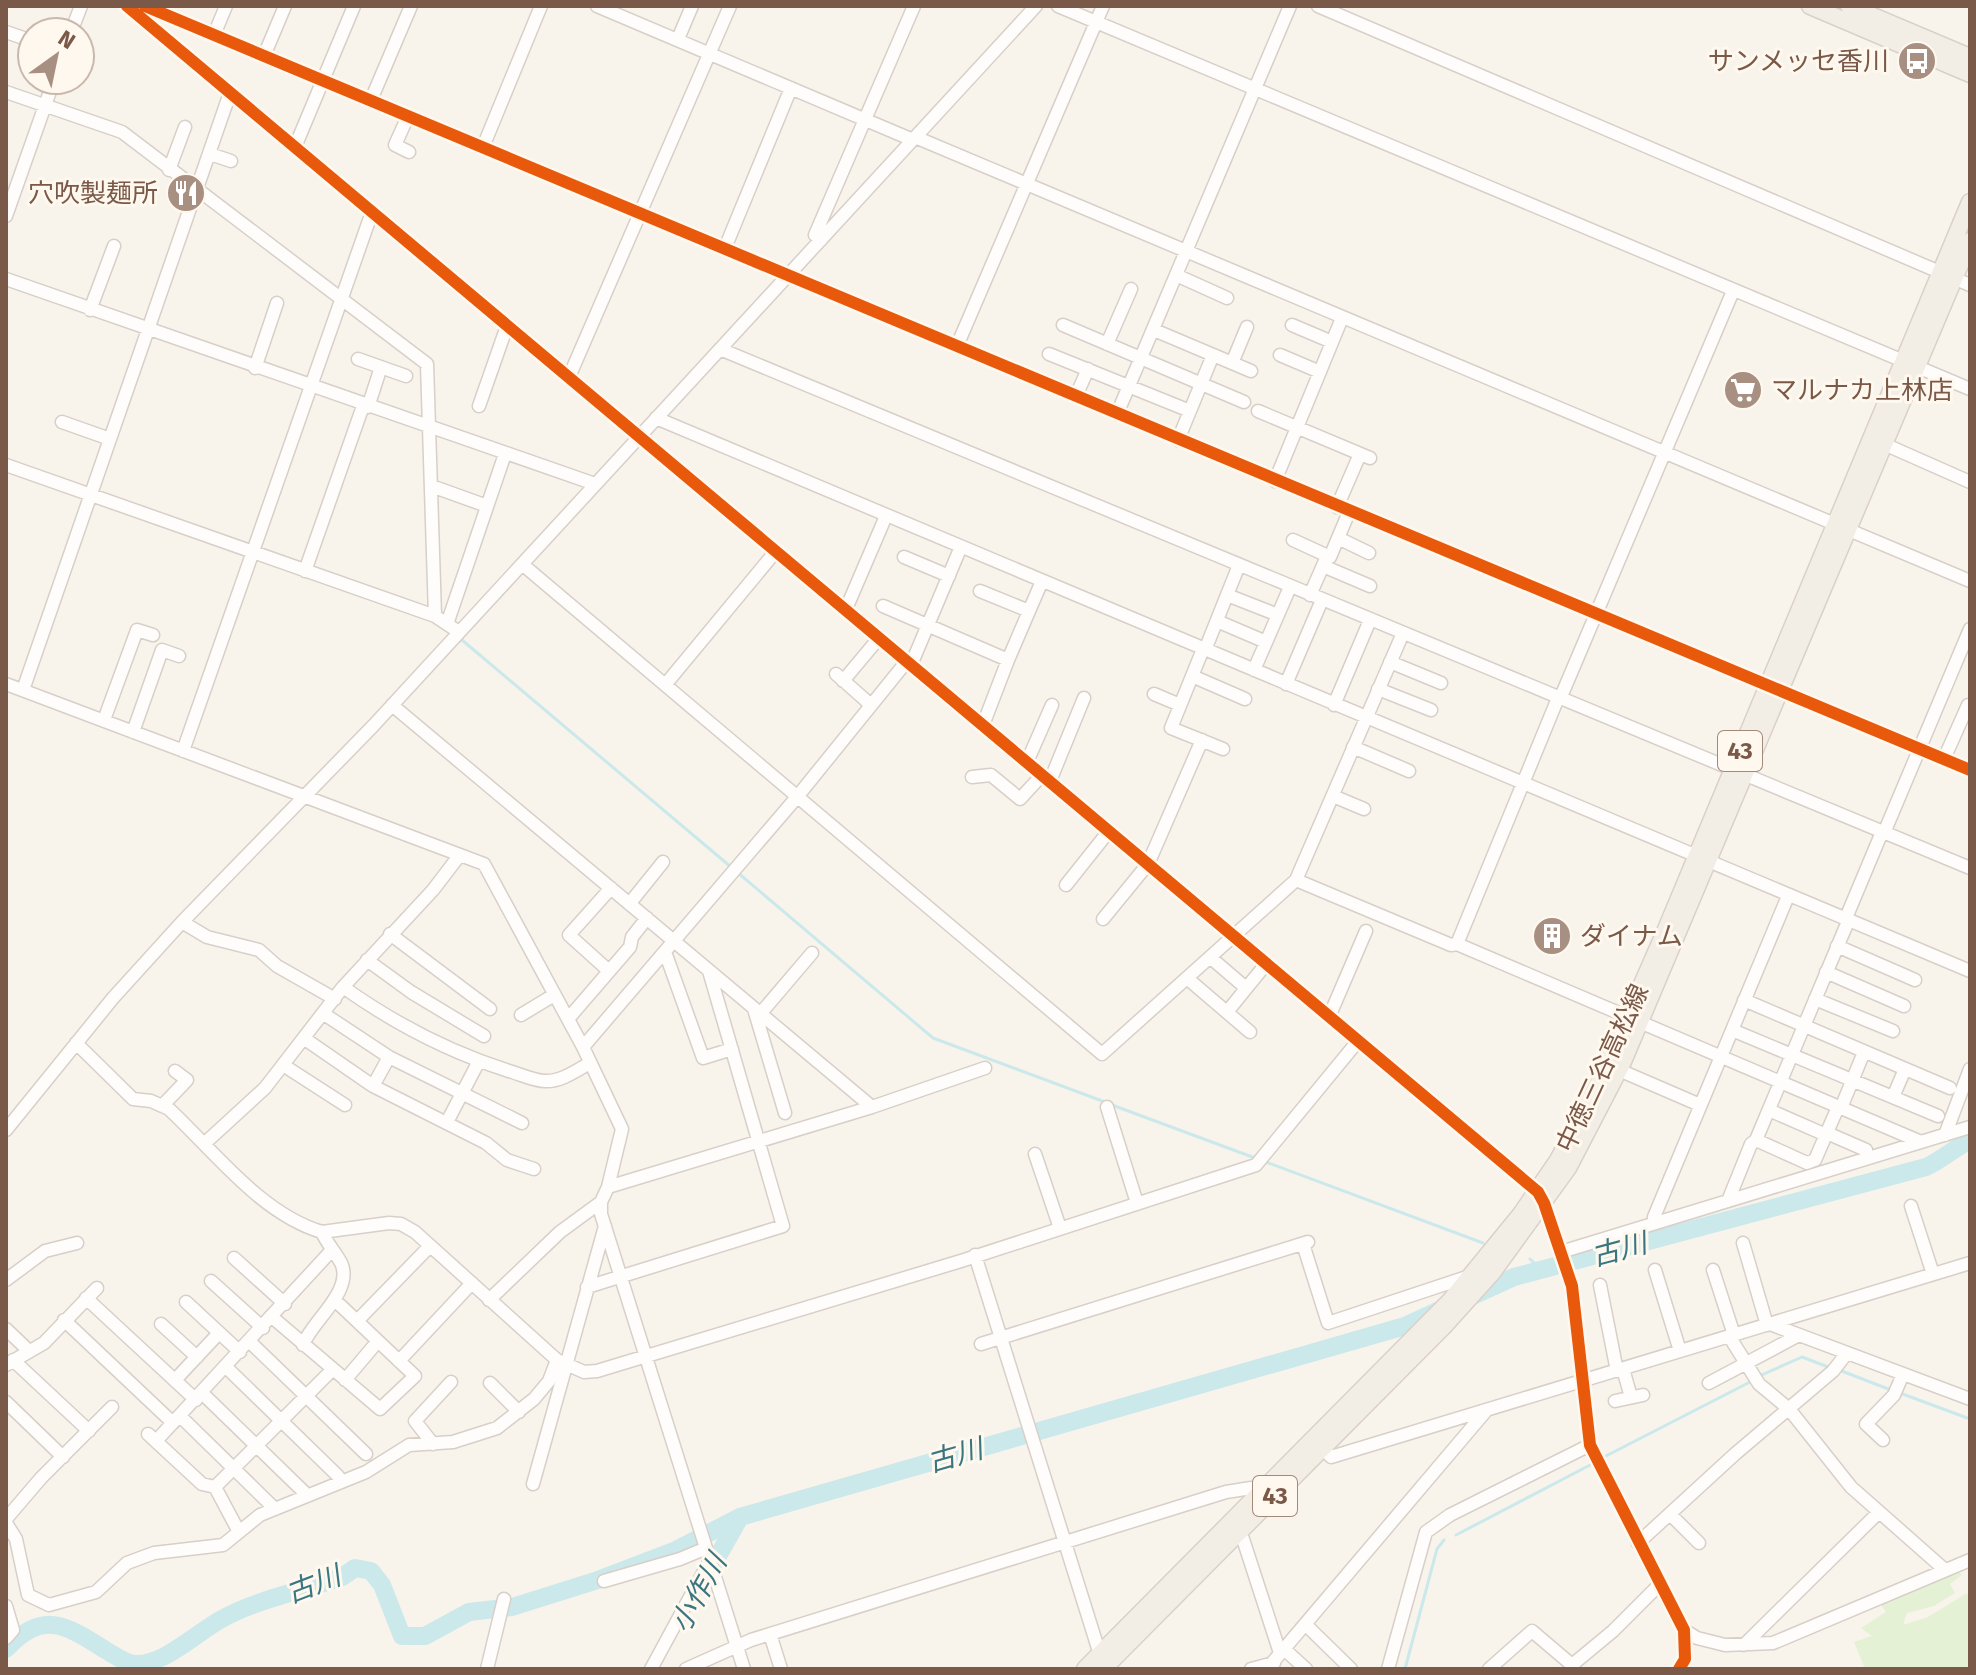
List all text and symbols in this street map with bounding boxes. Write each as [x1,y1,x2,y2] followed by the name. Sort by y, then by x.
[16,16,96,96] north arrow
[53,24,80,55] text: N
[1896,40,1938,82] bus stop icon: サンメッセ香川
[1708,46,1889,77] place label: サンメッセ香川
[165,172,207,214] restaurant icon: 穴吹製麺所
[28,178,158,209] place label: 穴吹製麺所
[1722,369,1764,411] supermarket icon: マルナカ上林店
[1771,375,1953,406] place label: マルナカ上林店
[1718,731,1762,771] road number: 43
[1531,915,1573,957] building icon: ダイナム
[1580,921,1683,952] place label: ダイナム
[1550,979,1655,1157] street label: 中徳三谷高松線
[1588,1226,1653,1273] water label: 古川
[924,1431,989,1479] water label: 古川
[1253,1476,1297,1516] road number: 43
[664,1546,735,1638] water label: 小作川
[281,1558,348,1610] water label: 古川

